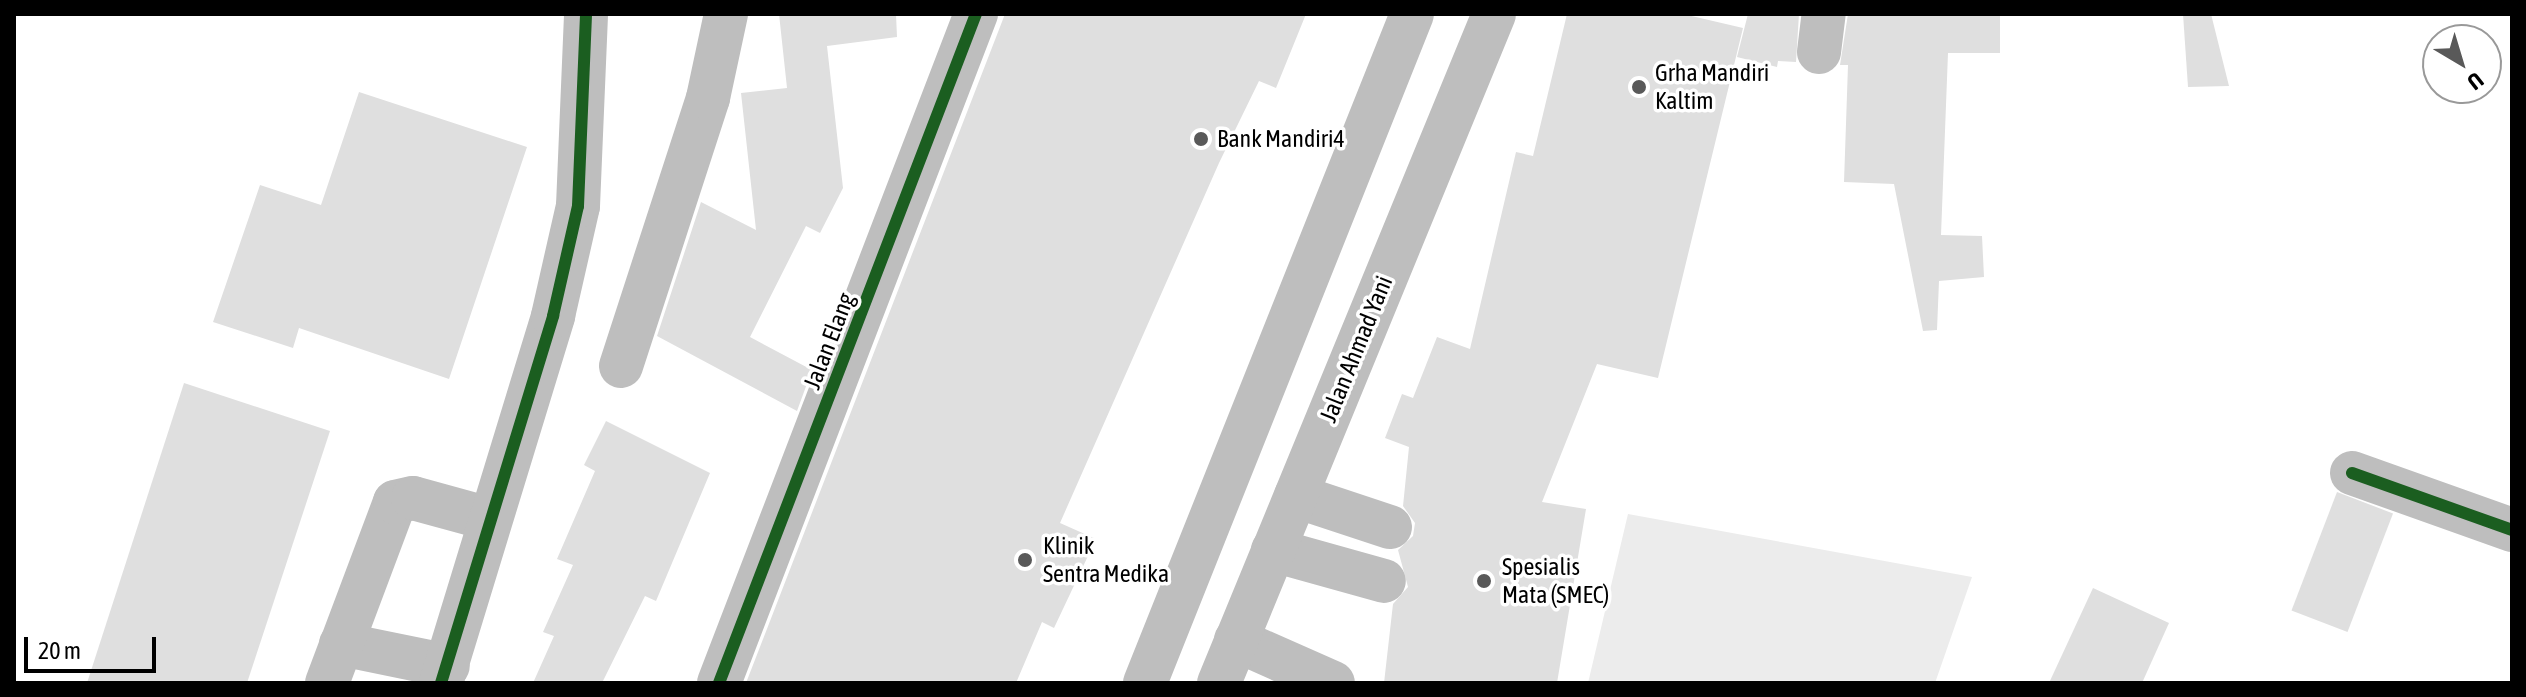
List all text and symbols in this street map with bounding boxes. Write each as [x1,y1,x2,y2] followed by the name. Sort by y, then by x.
[2422,24,2502,104] north arrow
[1655,59,1769,115] place label: Grha Mandiri Kaltim
[2462,67,2489,96] text: U
[1630,78,1648,96] marker: Grha Mandiri Kaltim
[1217,125,1345,153] place label: Bank Mandiri4
[1192,130,1210,148] marker: Bank Mandiri4
[1314,272,1398,426] street label: Jalan Ahmad Yani
[797,289,861,393] street label: Jalan Elang
[1043,532,1169,588] place label: Klinik Sentra Medika
[1014,549,1036,571] marker: Klinik Sentra Medika
[1502,553,1609,609] place label: Spesialis Mata (SMEC)
[1473,570,1495,592] marker: Spesialis Mata (SMEC)
[28,621,160,671] scale bar
[38,637,81,664] text: 20 m

